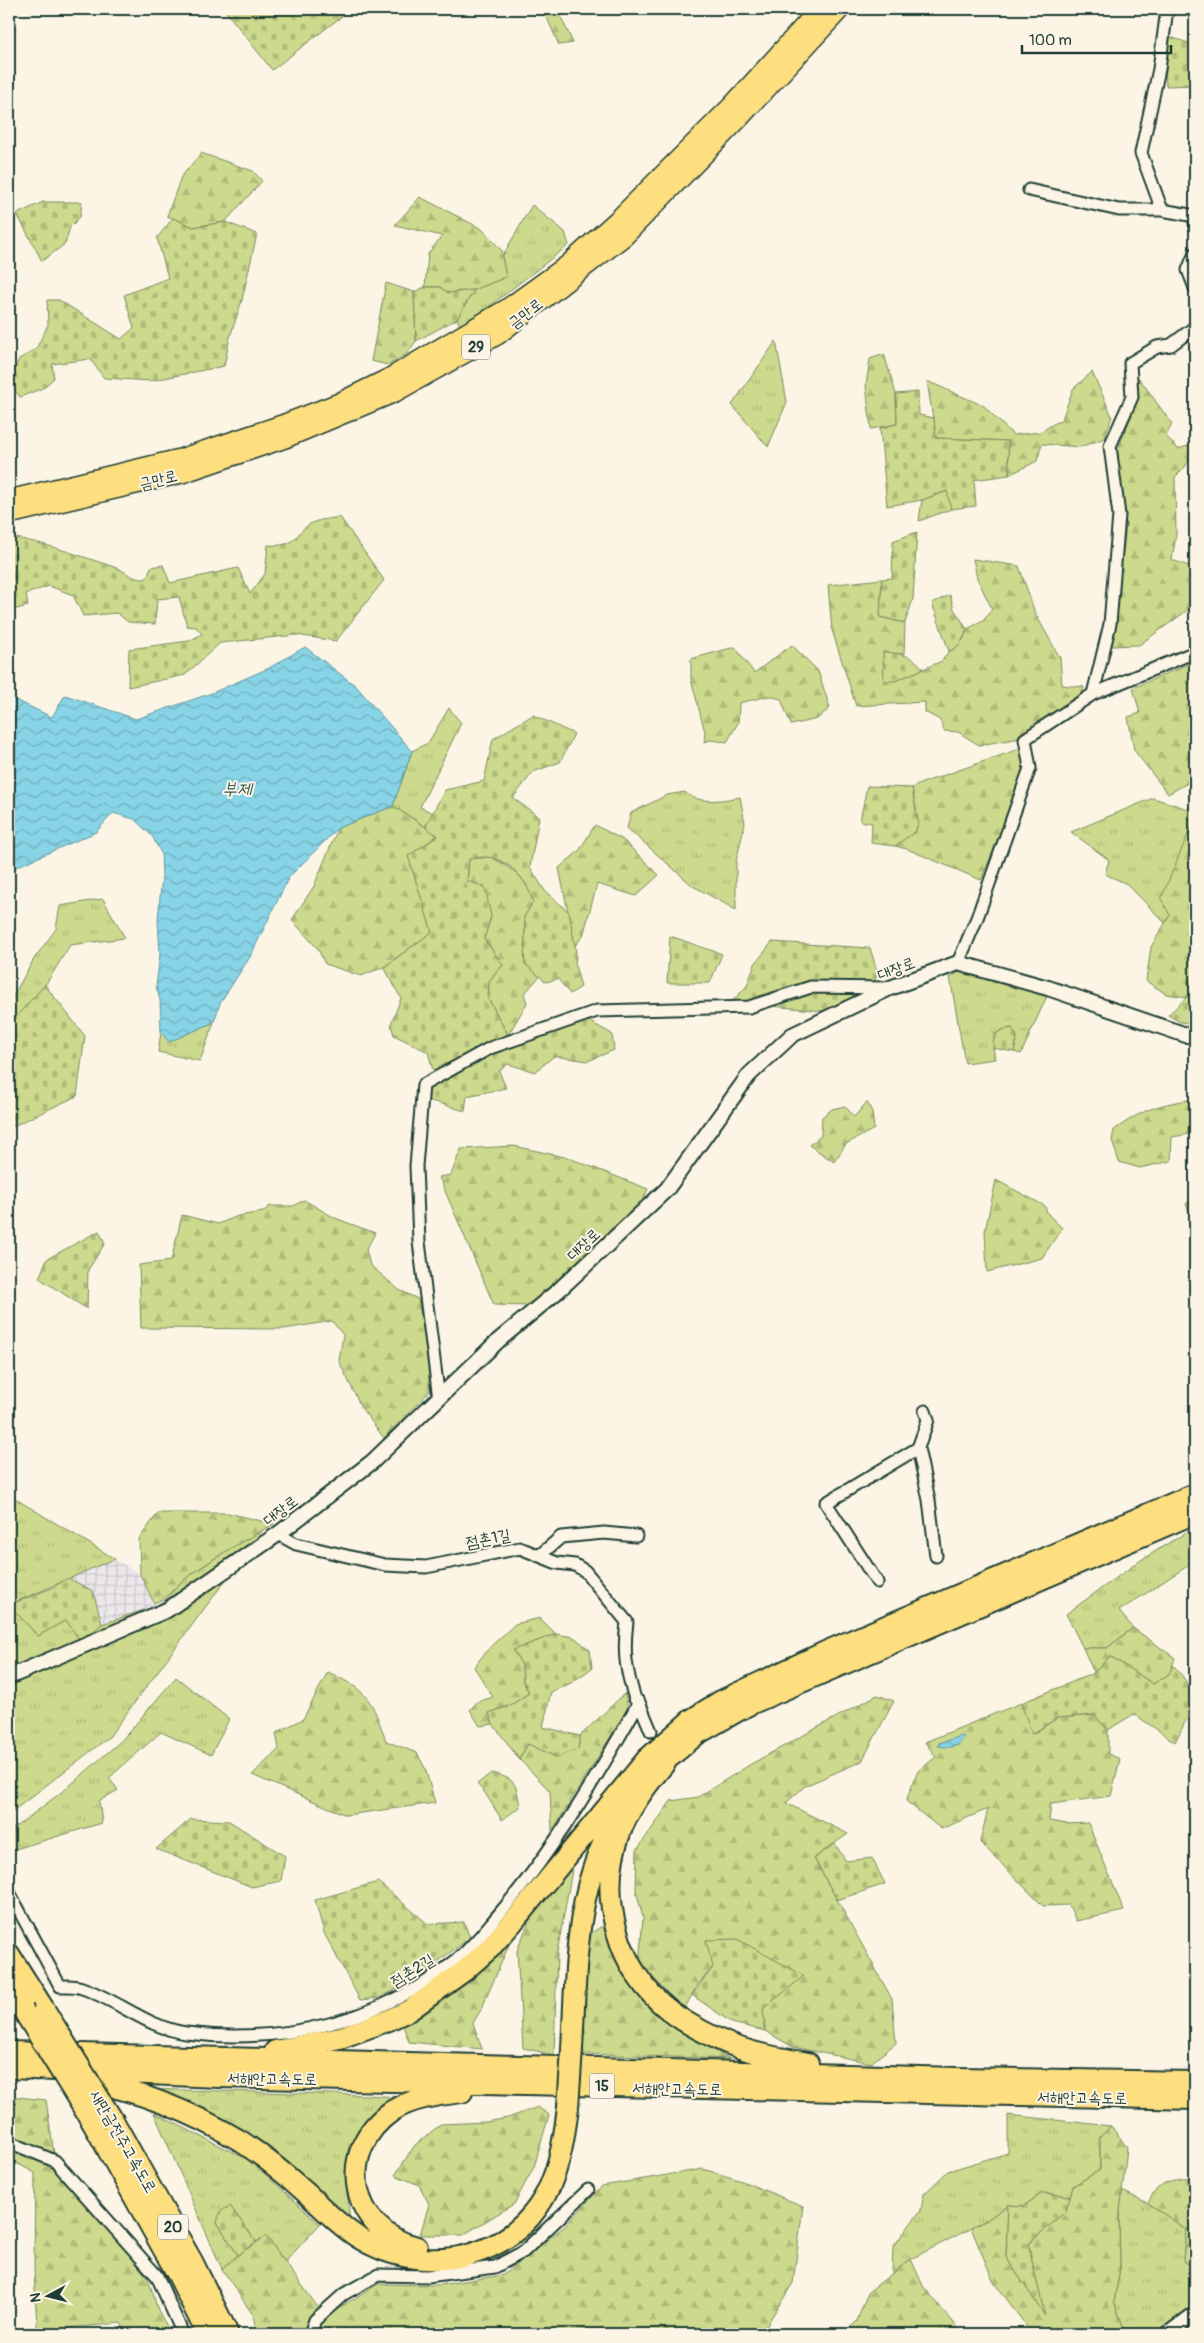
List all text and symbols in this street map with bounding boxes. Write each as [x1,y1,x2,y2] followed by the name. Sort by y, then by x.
[1022,22,1170,54] scale bar
[1029,31,1072,50] text: 100 m
[504,294,547,334] street label: 금만로
[462,334,490,360] road number: 29
[137,466,179,494] street label: 금만로
[223,778,254,801] water label: 부제
[875,953,918,985] street label: 대장로
[563,1224,605,1265] street label: 대장로
[259,1491,302,1530] street label: 대장로
[464,1525,512,1553] street label: 점촌1길
[387,1950,438,1992] street label: 점촌2길
[227,2068,317,2090] street label: 서해안고속도로
[590,2074,614,2098] road number: 15
[632,2078,722,2100] street label: 서해안고속도로
[86,2086,161,2197] street label: 새만금전주고속도로
[1037,2087,1127,2109] street label: 서해안고속도로
[158,2214,188,2240] road number: 20
[22,2270,72,2320] north arrow
[27,2292,45,2303] text: N

